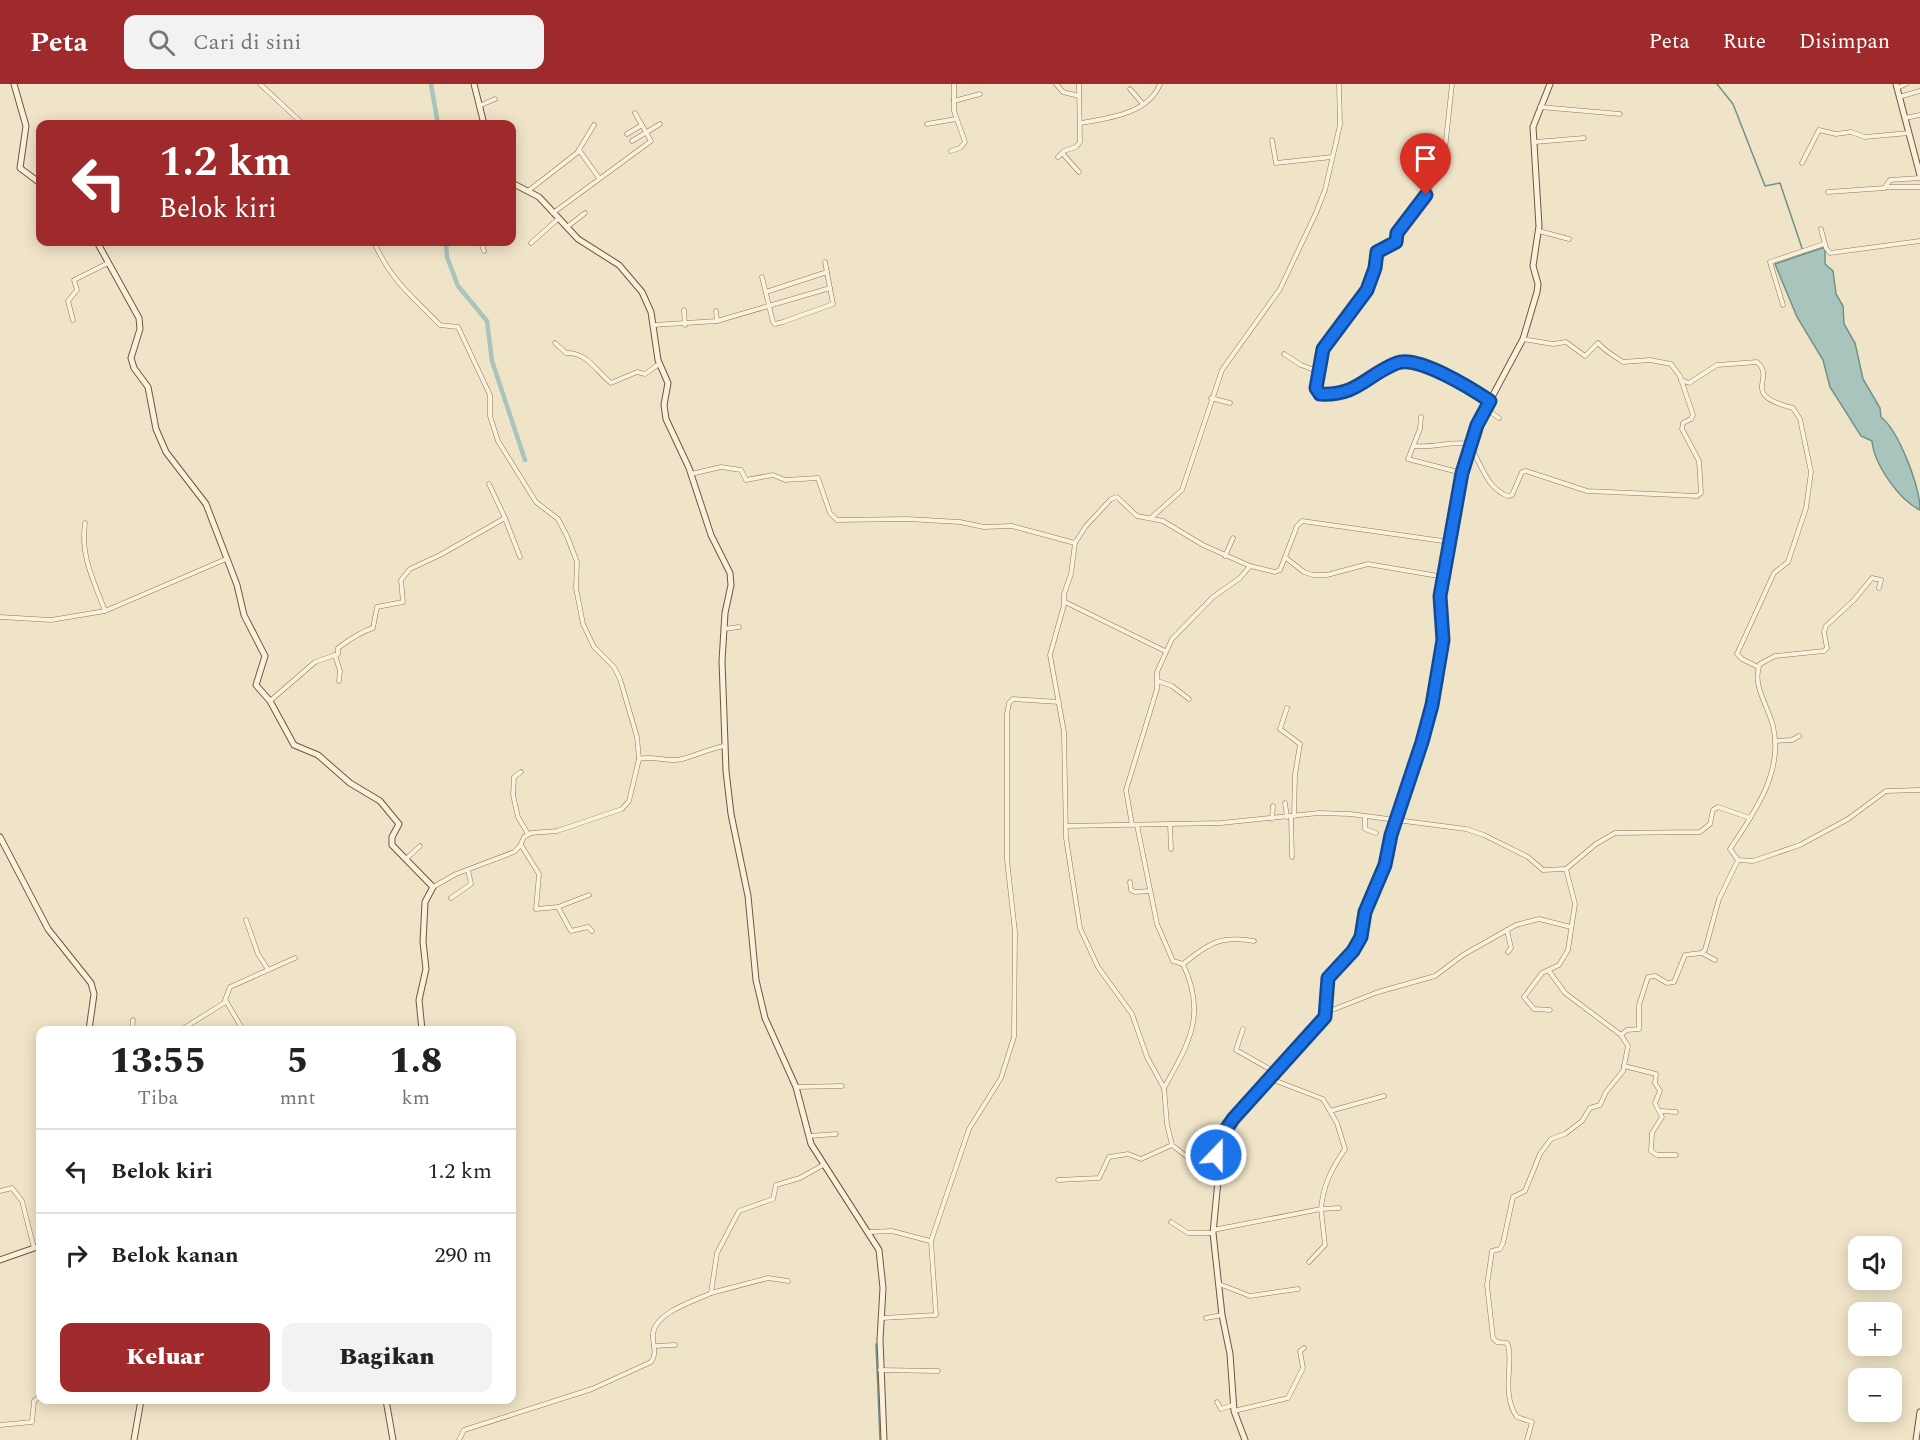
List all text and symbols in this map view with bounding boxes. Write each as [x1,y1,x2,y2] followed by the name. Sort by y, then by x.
[124,15,544,69] search box
[30,21,88,64] text: Peta
[145,26,178,59] icon: search
[193,26,301,59] text: Cari di sini
[1649,26,1690,58] text: Peta
[1723,26,1766,58] text: Rute
[1799,26,1890,58] text: Disimpan
[159,131,291,194] text: 1.2 km
[1400,133,1451,195] pin
[1409,142,1442,175] icon: arrive
[60,144,138,222] icon: left
[159,188,277,230] text: Belok kiri
[110,1034,206,1089] text: 13:55
[287,1034,308,1089] text: 5
[389,1034,442,1089] text: 1.8
[137,1083,178,1113] text: Tiba
[280,1083,316,1113] text: mnt
[402,1083,430,1113] text: km
[1184,1123,1248,1187] position arrow
[60,1155,93,1188] icon: left
[111,1155,213,1188] text: Belok kiri
[428,1155,492,1188] text: 1.2 km
[1848,1236,1902,1422] map controls
[1848,1236,1902,1290] button: sound
[60,1239,93,1272] icon: right
[111,1239,239,1272] text: Belok kanan
[435,1239,492,1272] text: 290 m
[1848,1302,1902,1356] button: +
[60,1323,270,1392] button: Keluar
[282,1323,492,1392] button: Bagikan
[1848,1368,1902,1422] button: −

